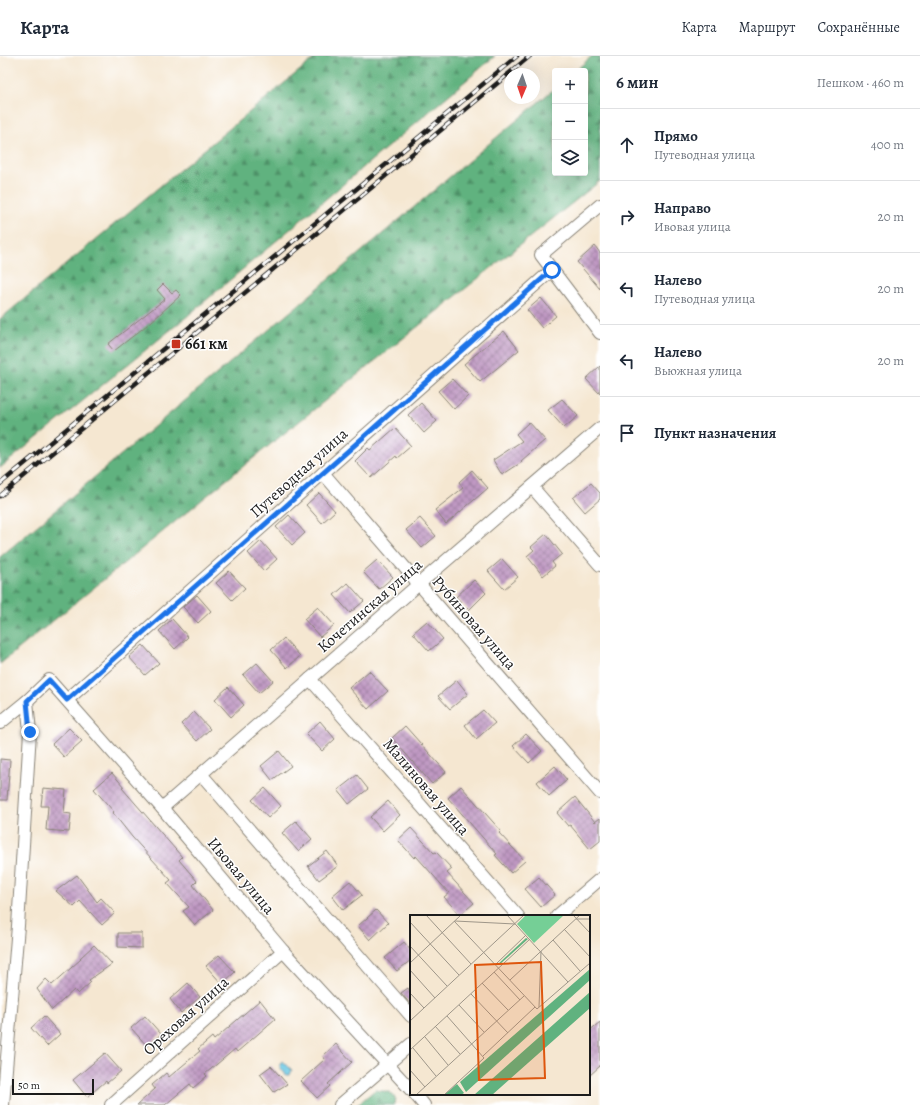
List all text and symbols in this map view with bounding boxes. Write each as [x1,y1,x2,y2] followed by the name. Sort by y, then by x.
[20,15,69,41] text: Карта
[682,18,717,37] text: Карта
[739,18,795,37] text: Маршрут
[817,18,900,37] text: Сохранённые
[504,68,540,104] north arrow
[552,68,588,176] map controls
[552,68,588,104] button: +
[616,71,658,94] text: 6 мин
[817,74,904,91] text: Пешком · 460 m
[552,104,588,140] button: −
[654,126,698,146] text: Прямо
[616,134,638,156] icon: ahead
[871,136,904,153] text: 400 m
[552,140,588,176] button: layers
[654,146,755,163] text: Путеводная улица
[654,198,711,218] text: Направо
[616,206,638,228] icon: right
[878,208,904,225] text: 20 m
[654,218,731,235] text: Ивовая улица
[543,261,561,279] route start
[654,270,702,290] text: Налево
[616,278,638,300] icon: left
[878,280,904,297] text: 20 m
[654,290,755,307] text: Путеводная улица
[185,333,228,355] place label: 661 км
[170,338,182,350] marker: 661 км
[654,342,702,362] text: Налево
[616,350,638,372] icon: left
[878,352,904,369] text: 20 m
[654,362,742,379] text: Вьюжная улица
[616,422,638,444] icon: arrive
[245,423,353,523] street label: Путеводная улица
[654,423,776,443] text: Пункт назначения
[313,554,428,658] street label: Кочетинская улица
[427,571,521,675] street label: Рубиновая улица
[21,723,39,741] route end
[378,734,475,841] street label: Малиновая улица
[202,833,280,920] street label: Ивовая улица
[410,915,590,1095] inset map
[138,971,234,1061] street label: Ореховая улица
[12,1077,94,1096] scale bar
[18,1078,40,1093] text: 50 m

